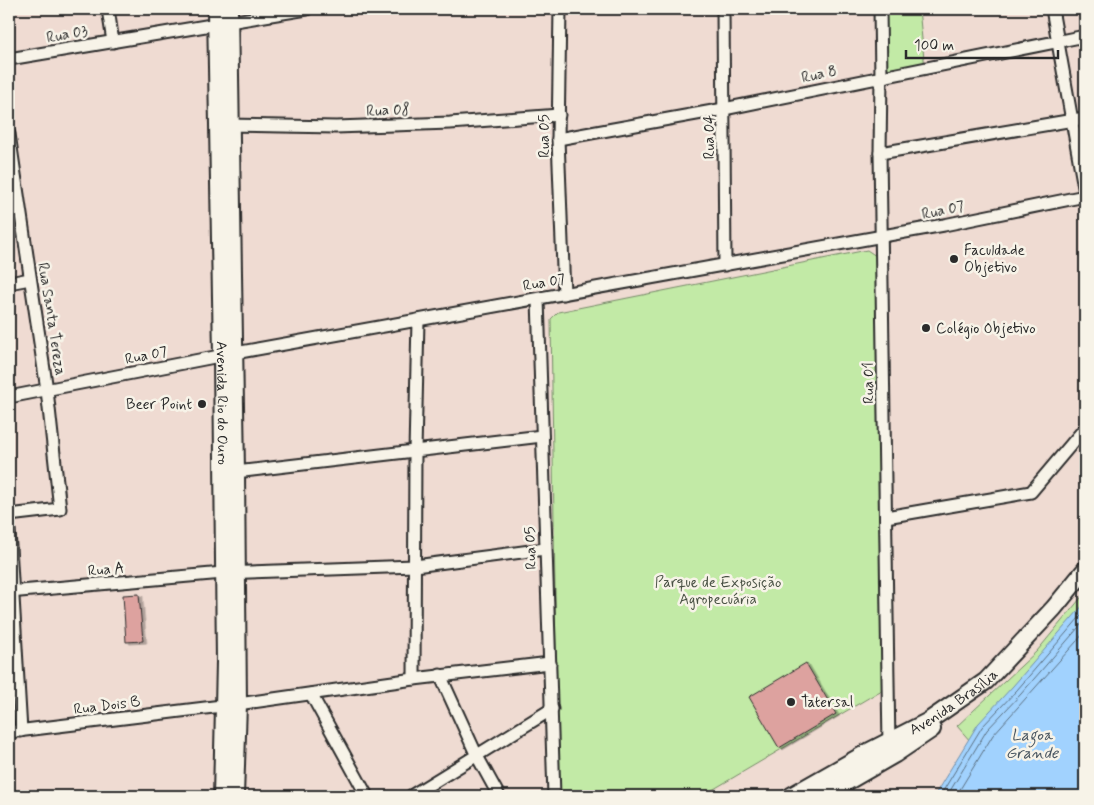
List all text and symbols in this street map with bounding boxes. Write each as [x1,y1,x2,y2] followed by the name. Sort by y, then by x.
[45,22,89,48] street label: Rua 03
[906,28,1059,60] scale bar
[914,36,954,56] text: 100 m
[800,62,839,88] street label: Rua 8
[366,100,410,122] street label: Rua 08
[535,114,555,158] street label: Rua 05
[700,115,720,159] street label: Rua 04
[920,197,967,225] street label: Rua 07
[964,241,1025,278] place label: Faculdade Objetivo
[948,253,960,265] marker: Faculdade Objetivo
[32,261,70,377] street label: Rua Santa Tereza
[521,269,567,297] street label: Rua 07
[936,319,1036,339] place label: Colégio Objetivo
[920,322,932,334] marker: Colégio Objetivo
[211,341,232,465] street label: Avenida Rio do Ouro
[123,342,170,370] street label: Rua 07
[859,362,879,404] street label: Rua 01
[126,395,192,415] place label: Beer Point
[196,398,208,410] marker: Beer Point
[520,526,542,570] street label: Rua 05
[87,558,125,582] street label: Rua A
[655,573,781,610] park label: Parque de Exposição Agropecuária
[906,665,1003,740] street label: Avenida Brasília
[73,692,142,720] street label: Rua Dois B
[801,693,854,713] place label: Tatersal
[785,696,797,708] marker: Tatersal
[1006,725,1059,764] water label: Lagoa Grande

